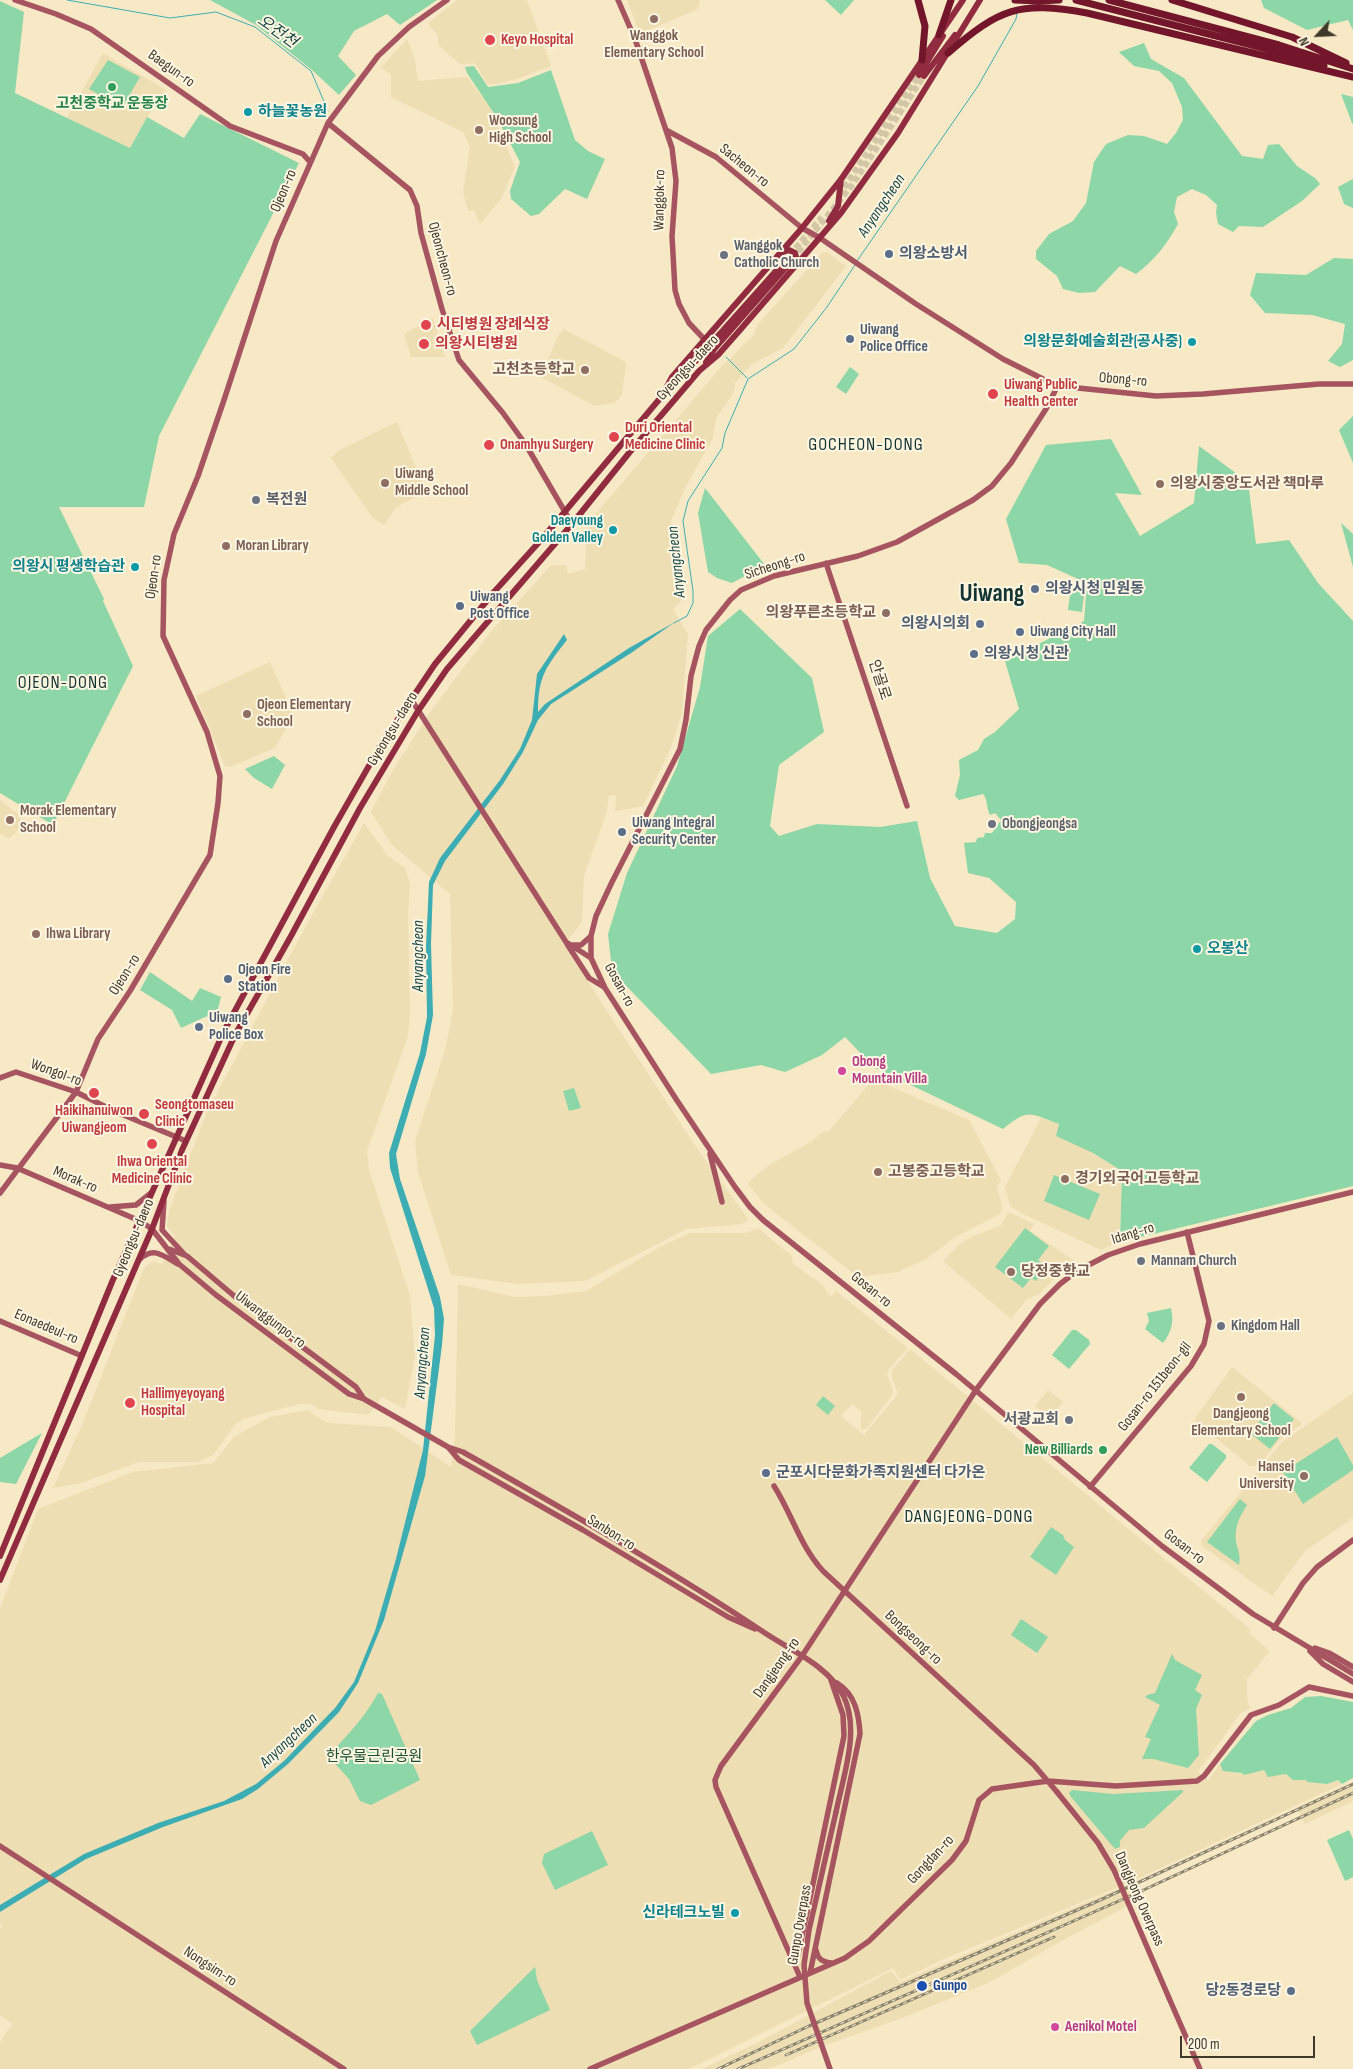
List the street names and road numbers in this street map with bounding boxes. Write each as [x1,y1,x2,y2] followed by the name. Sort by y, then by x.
[144,46,198,92] street label: Baegun-ro
[715,140,773,192] street label: Sacheon-ro
[267,167,301,215] street label: Ojeon-ro
[650,169,670,231] street label: Wanggok-ro
[424,220,460,298] street label: Ojeoncheon-ro
[653,331,723,405] street label: Gyeongsu-daero
[1098,369,1148,391] street label: Obong-ro
[743,548,807,584] street label: Sicheong-ro
[142,554,166,600] street label: Ojeon-ro
[864,658,894,702] street label: 안골로
[364,689,422,769] street label: Gyeongsu-daero
[106,951,144,999] street label: Ojeon-ro
[600,960,638,1010] street label: Gosan-ro
[28,1055,84,1091] street label: Wongol-ro
[50,1163,100,1197] street label: Morak-ro
[109,1196,159,1280] street label: Gyeongsu-daero
[1110,1219,1156,1249] street label: Idang-ro
[847,1268,895,1312] street label: Gosan-ro
[231,1288,309,1352] street label: Uiwanggunpo-ro
[11,1305,81,1349] street label: Eonaedeul-ro
[1115,1339,1195,1435] street label: Gosan-ro 151beon-gil
[584,1511,638,1555] street label: Sanbon-ro
[1160,1526,1208,1568] street label: Gosan-ro
[881,1607,945,1669] street label: Bongseong-ro
[750,1634,804,1702] street label: Dangjeong-ro
[904,1832,958,1888] street label: Gongdan-ro
[1110,1849,1168,1949] street label: Dangjeong Overpass
[784,1884,816,1966] street label: Gunpo Overpass
[180,1943,240,1991] street label: Nongsim-ro

